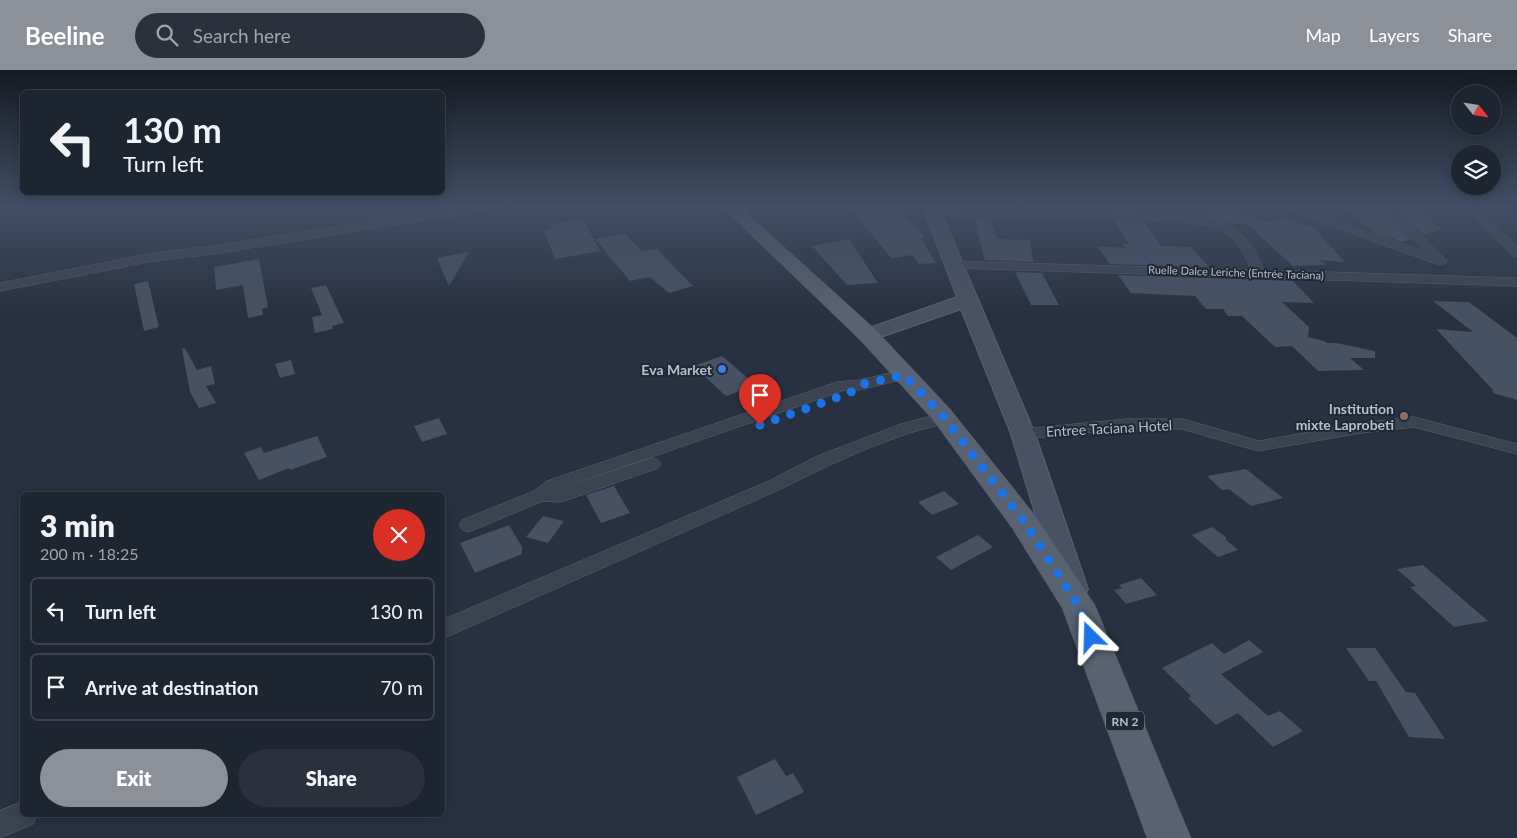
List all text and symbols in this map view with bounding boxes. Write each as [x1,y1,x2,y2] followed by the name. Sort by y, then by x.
[135,13,485,58] search box
[25,21,105,50] text: Beeline
[153,21,181,49] icon: search
[193,24,291,47] text: Search here
[1305,24,1341,46] text: Map
[1369,24,1420,46] text: Layers
[1448,24,1492,46] text: Share
[1451,85,1501,135] north arrow
[1451,85,1501,195] map controls
[123,108,222,150] text: 130 m
[40,110,105,175] icon: left
[1451,145,1501,195] button: layers
[123,150,204,177] text: Turn left
[1148,262,1324,282] street label: Ruelle Dalce Leriche (Entrée Taciana)
[641,361,713,378] place label: Eva Market
[716,363,728,375] marker: Eva Market
[739,374,781,425] pin
[746,381,774,409] icon: arrive
[1296,400,1394,433] place label: Institution mixte Laprobeti
[1398,410,1410,422] marker: Institution mixte Laprobeti
[1045,416,1173,440] street label: Entree Taciana Hotel
[40,507,115,543] text: 3 min
[373,509,425,561] button: close
[40,544,139,563] text: 200 m · 18:25
[42,597,70,625] icon: left
[85,600,156,623] text: Turn left
[369,600,423,623] text: 130 m
[1064,610,1116,662] position arrow
[42,673,70,701] icon: arrive
[85,676,258,699] text: Arrive at destination
[380,676,423,699] text: 70 m
[1106,711,1144,730] road number: RN 2
[40,749,228,807] button: Exit
[238,749,425,807] button: Share

